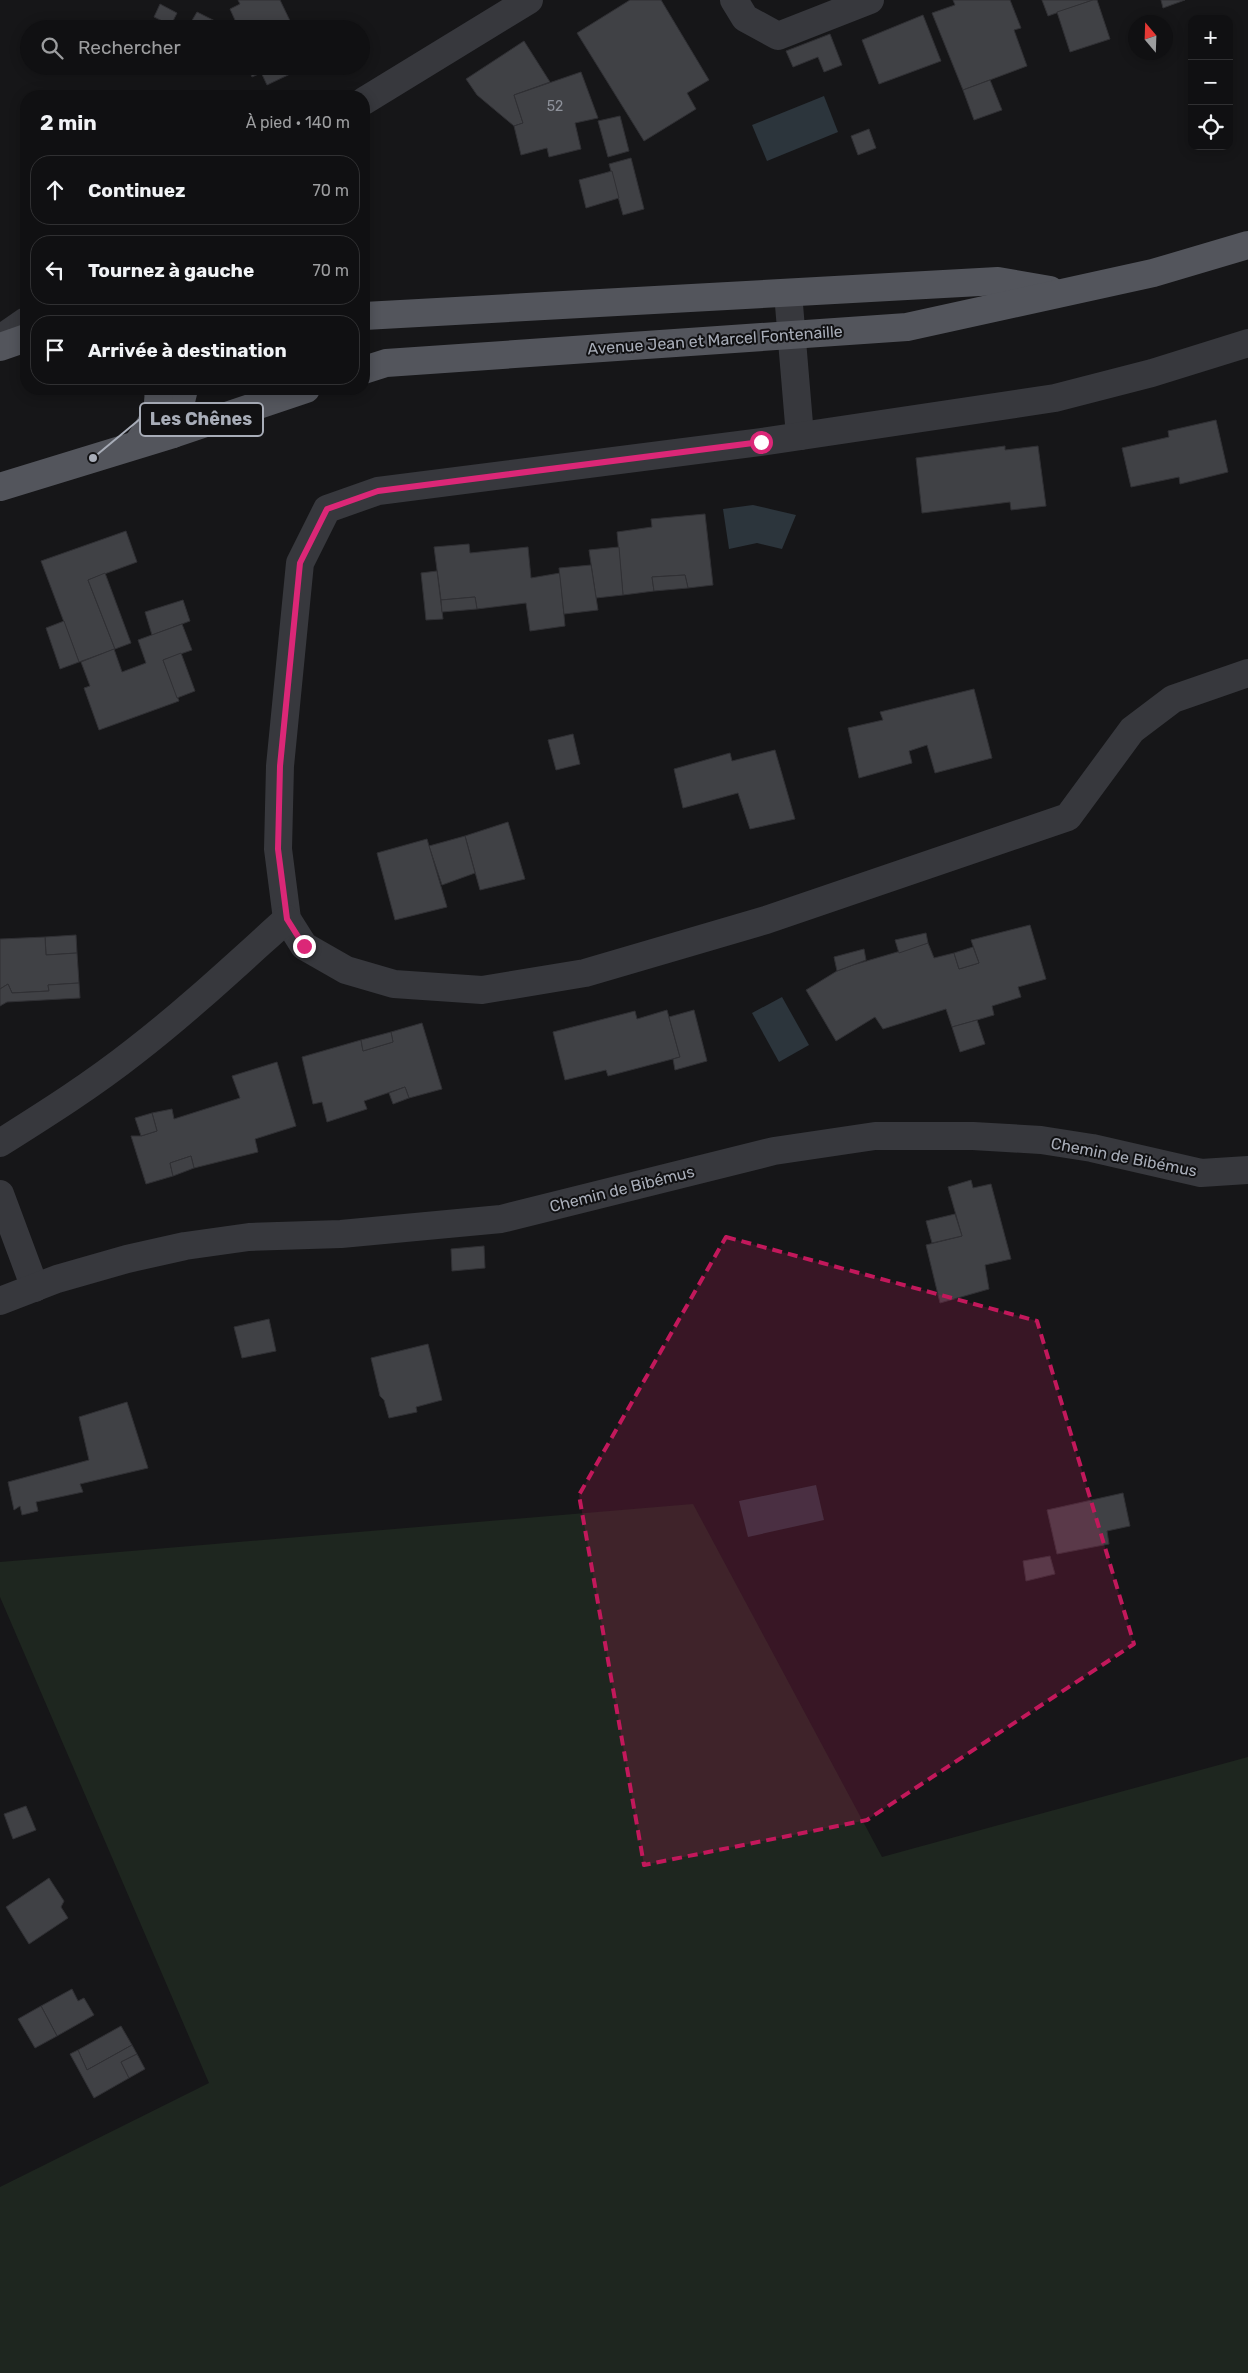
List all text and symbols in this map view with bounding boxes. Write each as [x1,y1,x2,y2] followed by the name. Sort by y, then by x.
[1128,15,1173,60] north arrow
[1188,15,1233,150] map controls
[1188,15,1233,60] button: +
[20,20,370,75] search box
[38,34,66,62] icon: search
[78,36,181,59] text: Rechercher
[1188,60,1233,105] button: −
[547,98,563,115] house number: 52
[1188,105,1233,150] button: locate
[40,110,97,135] text: 2 min
[246,113,350,132] text: À pied · 140 m
[41,176,69,204] icon: ahead
[88,179,186,202] text: Continuez
[312,181,349,200] text: 70 m
[41,256,69,284] icon: left
[88,259,254,282] text: Tournez à gauche
[312,261,349,280] text: 70 m
[587,322,843,358] street label: Avenue Jean et Marcel Fontenaille
[41,336,69,364] icon: arrive
[88,339,287,362] text: Arrivée à destination
[140,403,263,436] callout: Les Chênes
[150,408,252,430] text: Les Chênes
[750,431,773,454] route start
[293,935,316,958] route end
[1049,1134,1199,1180] street label: Chemin de Bibémus
[548,1162,696,1216] street label: Chemin de Bibémus

